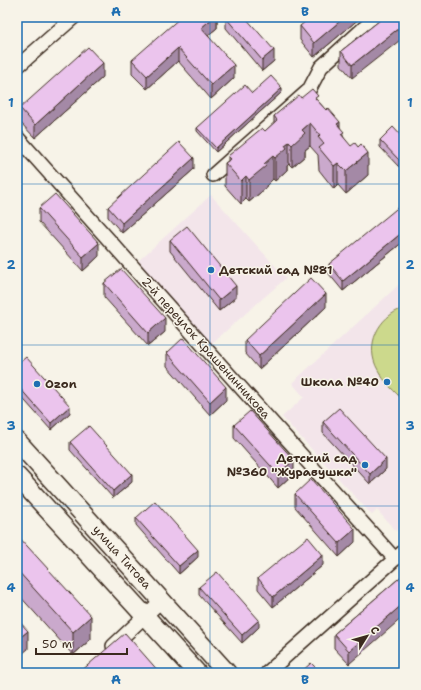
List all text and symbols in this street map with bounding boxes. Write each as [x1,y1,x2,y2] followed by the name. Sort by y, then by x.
[111,3,121,20] text: A
[301,3,309,20] text: B
[8,94,14,111] text: 1
[407,94,413,111] text: 1
[6,256,16,273] text: 2
[405,256,415,273] text: 2
[219,262,332,278] place label: Детский сад №81
[206,265,216,275] marker: Детский сад №81
[138,274,274,423] street label: 2-й переулок Крашенинникова
[301,374,379,390] place label: Школа №40
[45,376,77,392] place label: Ozon
[382,377,392,387] marker: Школа №40
[32,379,42,389] marker: Ozon
[6,417,16,434] text: 3
[405,417,415,434] text: 3
[227,450,358,480] place label: Детский сад №360 "Журавушка"
[360,460,370,470] marker: Детский сад №360 "Журавушка"
[89,522,155,593] street label: улица Титова
[6,579,16,596] text: 4
[405,579,415,596] text: 4
[347,616,387,656] north arrow
[367,623,383,638] text: С
[36,630,127,656] scale bar
[42,636,72,652] text: 50 m
[111,671,121,688] text: A
[301,671,309,688] text: B

